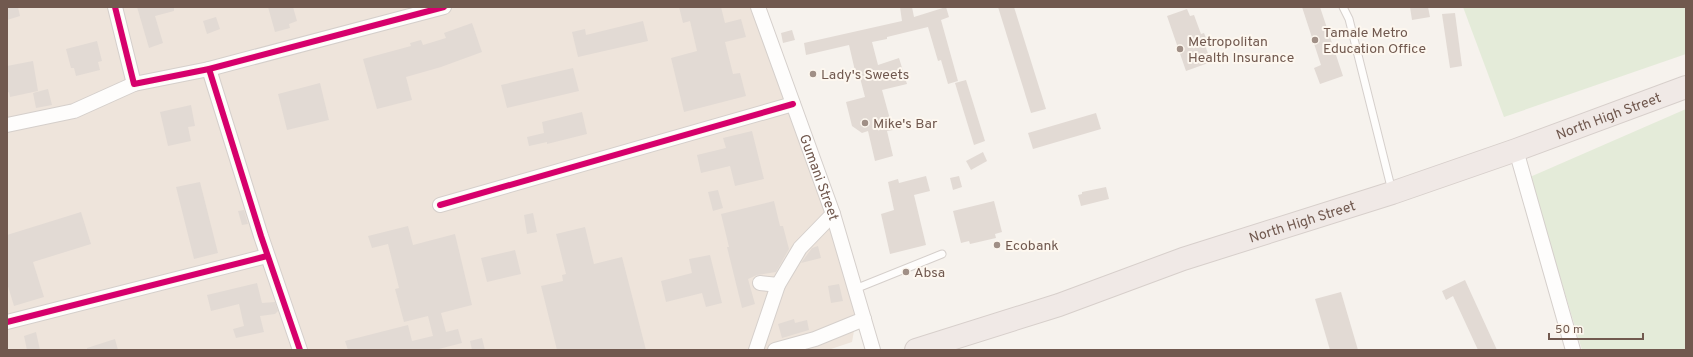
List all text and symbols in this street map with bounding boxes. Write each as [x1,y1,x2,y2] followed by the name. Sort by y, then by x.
[1323,25,1426,58] place label: Tamale Metro Education Office
[1188,34,1294,67] place label: Metropolitan Health Insurance
[1310,35,1320,45] marker: Tamale Metro Education Office
[1175,44,1185,54] marker: Metropolitan Health Insurance
[821,67,909,84] place label: Lady's Sweets
[808,69,818,79] marker: Lady's Sweets
[1554,90,1664,144] street label: North High Street
[873,116,938,133] place label: Mike's Bar
[860,118,870,128] marker: Mike's Bar
[795,132,841,223] street label: Gumani Street
[1247,198,1358,248] street label: North High Street
[1005,238,1059,255] place label: Ecobank
[992,240,1002,250] marker: Ecobank
[914,265,945,282] place label: Absa
[901,267,911,277] marker: Absa
[1549,315,1643,341] scale bar
[1555,322,1583,338] text: 50 m

